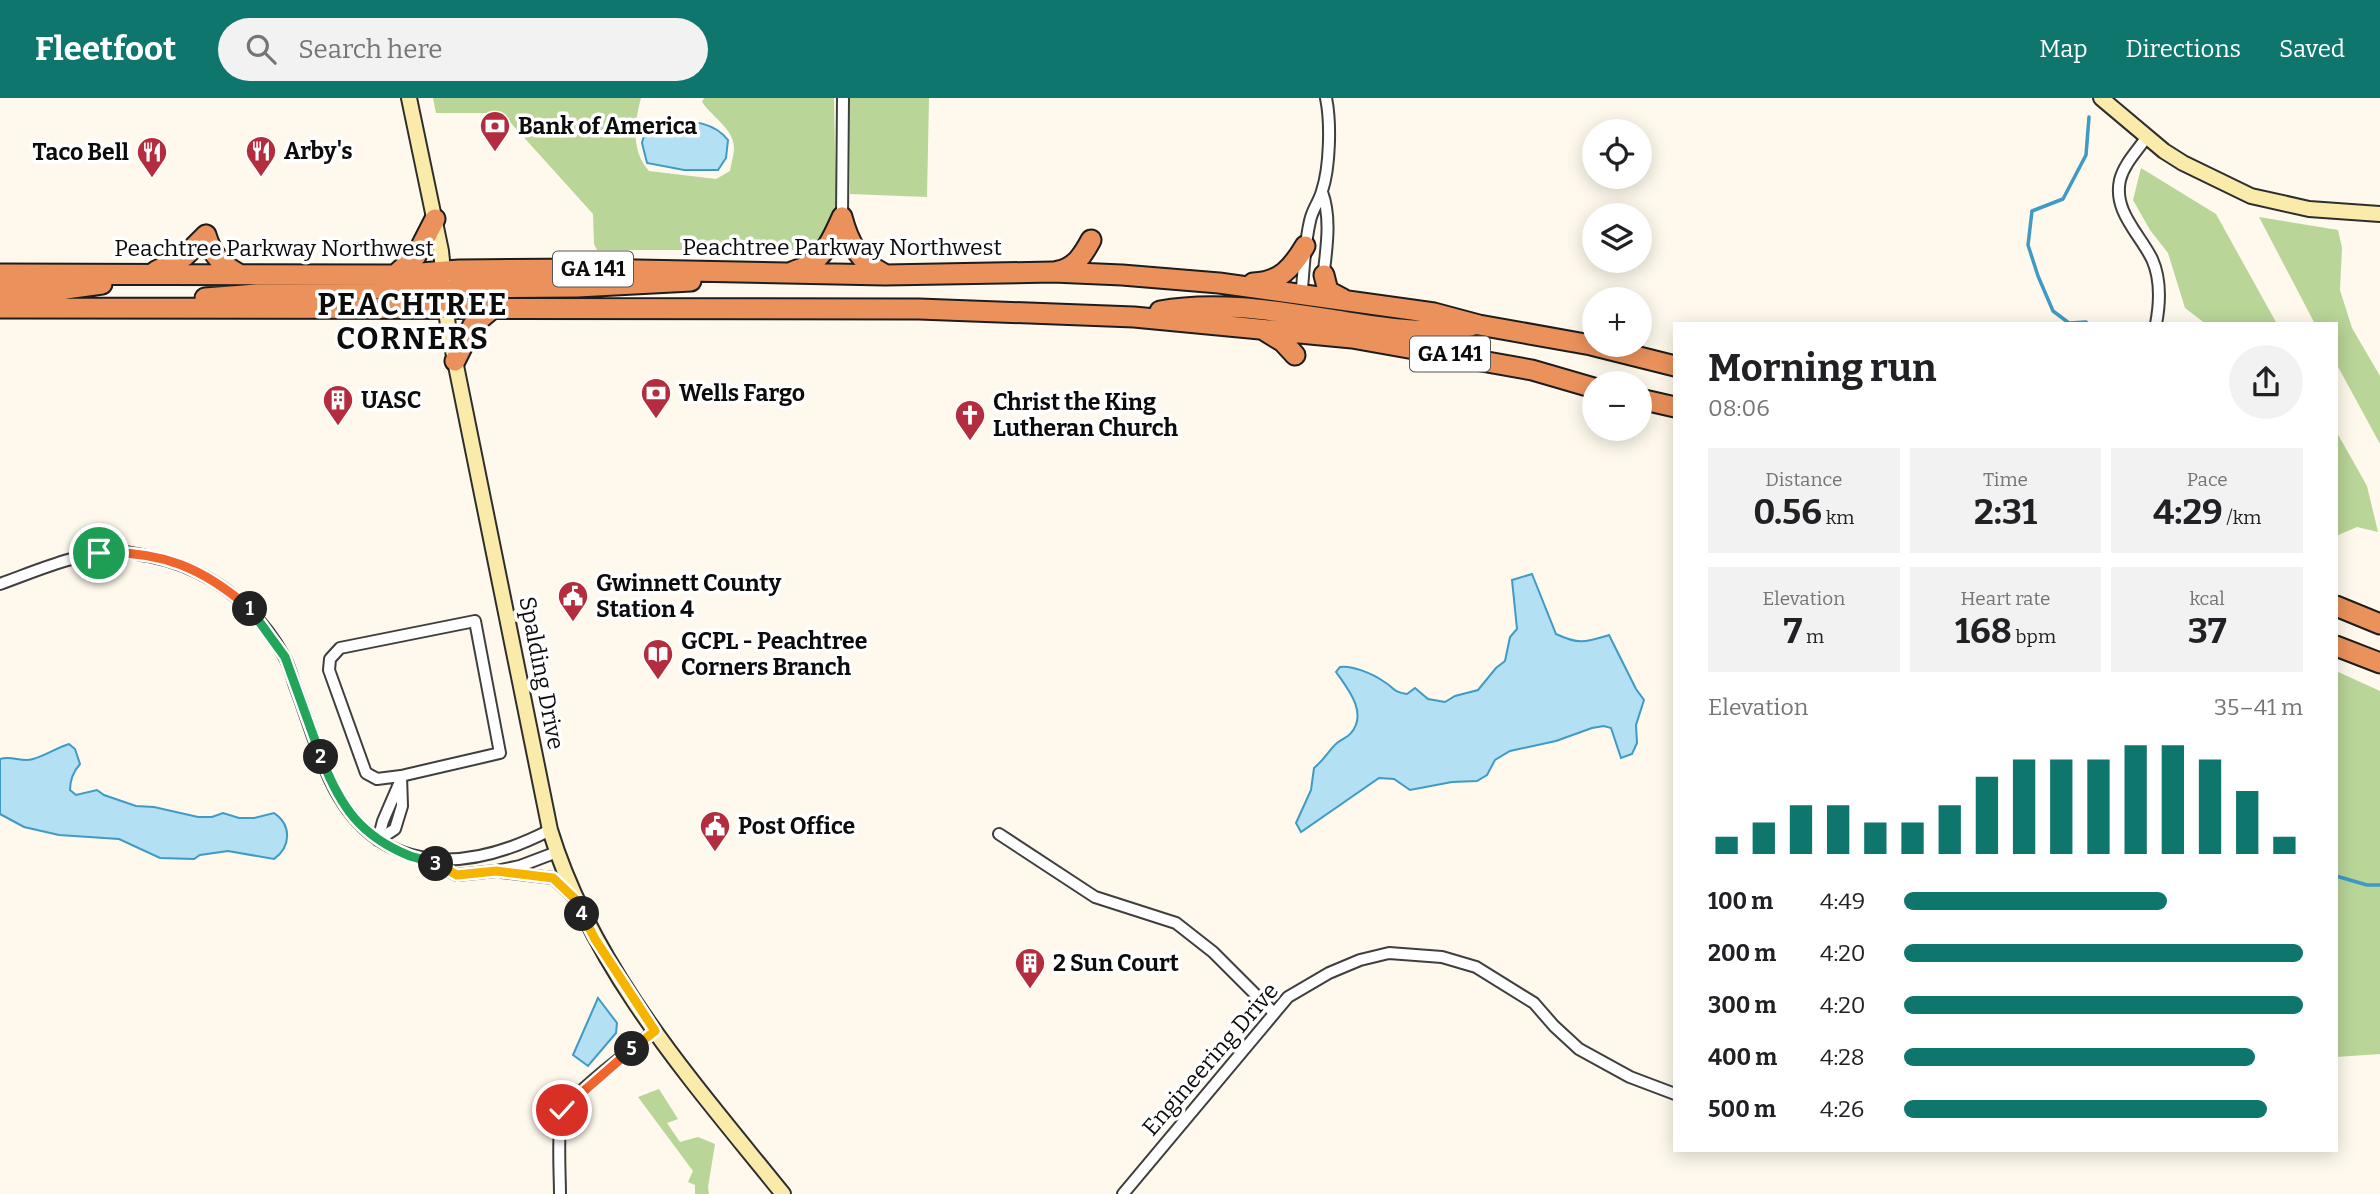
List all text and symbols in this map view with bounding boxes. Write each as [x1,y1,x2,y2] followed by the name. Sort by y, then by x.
[218,18,708,81] search box
[35,29,176,69] text: Fleetfoot
[242,30,280,68] icon: search
[298,34,443,65] text: Search here
[2039,35,2088,63] text: Map
[2126,35,2241,63] text: Directions
[2279,35,2345,63] text: Saved
[478,109,512,153] bank icon: Bank of America
[518,112,697,140] place label: Bank of America
[1582,119,1652,441] map controls
[1582,119,1652,189] button: locate
[244,134,278,178] restaurant icon: Arby's
[135,135,169,179] restaurant icon: Taco Bell
[284,137,353,165] place label: Arby's
[32,138,129,166] place label: Taco Bell
[1582,203,1652,273] button: layers
[682,233,1002,261] street label: Peachtree Parkway Northwest
[114,234,434,262] street label: Peachtree Parkway Northwest
[553,252,633,286] road number: GA 141
[318,287,508,357] district label: PEACHTREE CORNERS
[1582,287,1652,357] button: +
[1410,336,1490,372] road number: GA 141
[1708,345,1936,391] text: Morning run
[2229,345,2303,419] button: share
[1582,371,1652,441] button: −
[639,376,673,420] bank icon: Wells Fargo
[679,379,805,407] place label: Wells Fargo
[321,383,355,427] building icon: UASC
[361,386,421,414] place label: UASC
[993,388,1179,442] place label: Christ the King Lutheran Church
[1708,394,1770,422] text: 08:06
[953,398,987,442] church icon: Christ the King Lutheran Church
[1765,468,1842,491] text: Distance
[1983,468,2028,491] text: Time
[2187,468,2228,491] text: Pace
[1753,491,1822,533] text: 0.56
[1974,491,2037,533] text: 2:31
[2153,491,2223,533] text: 4:29
[1822,506,1854,529] text: km
[2223,506,2261,529] text: /km
[69,523,129,583] pin
[80,534,118,572] icon: arrive
[596,569,782,623] place label: Gwinnett County Station 4
[556,579,590,623] public building icon: Gwinnett County Station 4
[1762,587,1845,610] text: Elevation
[1961,587,2050,610] text: Heart rate
[2189,587,2225,610] text: kcal
[232,592,268,626] pin: 1
[513,594,571,752] street label: Spalding Drive
[245,597,254,620] text: 1
[1783,610,1802,652] text: 7
[1955,610,2012,652] text: 168
[2188,610,2227,652] text: 37
[1802,625,1824,648] text: m
[2012,625,2056,648] text: bpm
[681,627,867,681] place label: GCPL - Peachtree Corners Branch
[641,637,675,681] library icon: GCPL - Peachtree Corners Branch
[1708,693,1808,721] text: Elevation
[2214,693,2303,721] text: 35–41 m
[304,740,338,774] pin: 2
[315,745,326,768] text: 2
[698,809,732,853] public building icon: Post Office
[738,812,855,840] place label: Post Office
[418,846,453,882] pin: 3
[430,852,441,875] text: 3
[1708,887,1773,915] text: 100 m
[1820,887,1865,915] text: 4:49
[564,896,600,932] pin: 4
[576,902,587,925] text: 4
[1708,939,1776,967] text: 200 m
[1820,939,1866,967] text: 4:20
[1013,946,1047,990] building icon: 2 Sun Court
[1053,949,1179,977] place label: 2 Sun Court
[1136,977,1284,1141] street label: Engineering Drive
[1708,991,1777,1019] text: 300 m
[1820,991,1866,1019] text: 4:20
[614,1032,650,1066] pin: 5
[626,1037,637,1060] text: 5
[1708,1043,1777,1071] text: 400 m
[1820,1043,1865,1071] text: 4:28
[532,1080,592,1140] pin
[543,1091,581,1129] icon: check
[1708,1095,1776,1123] text: 500 m
[1820,1095,1864,1123] text: 4:26

